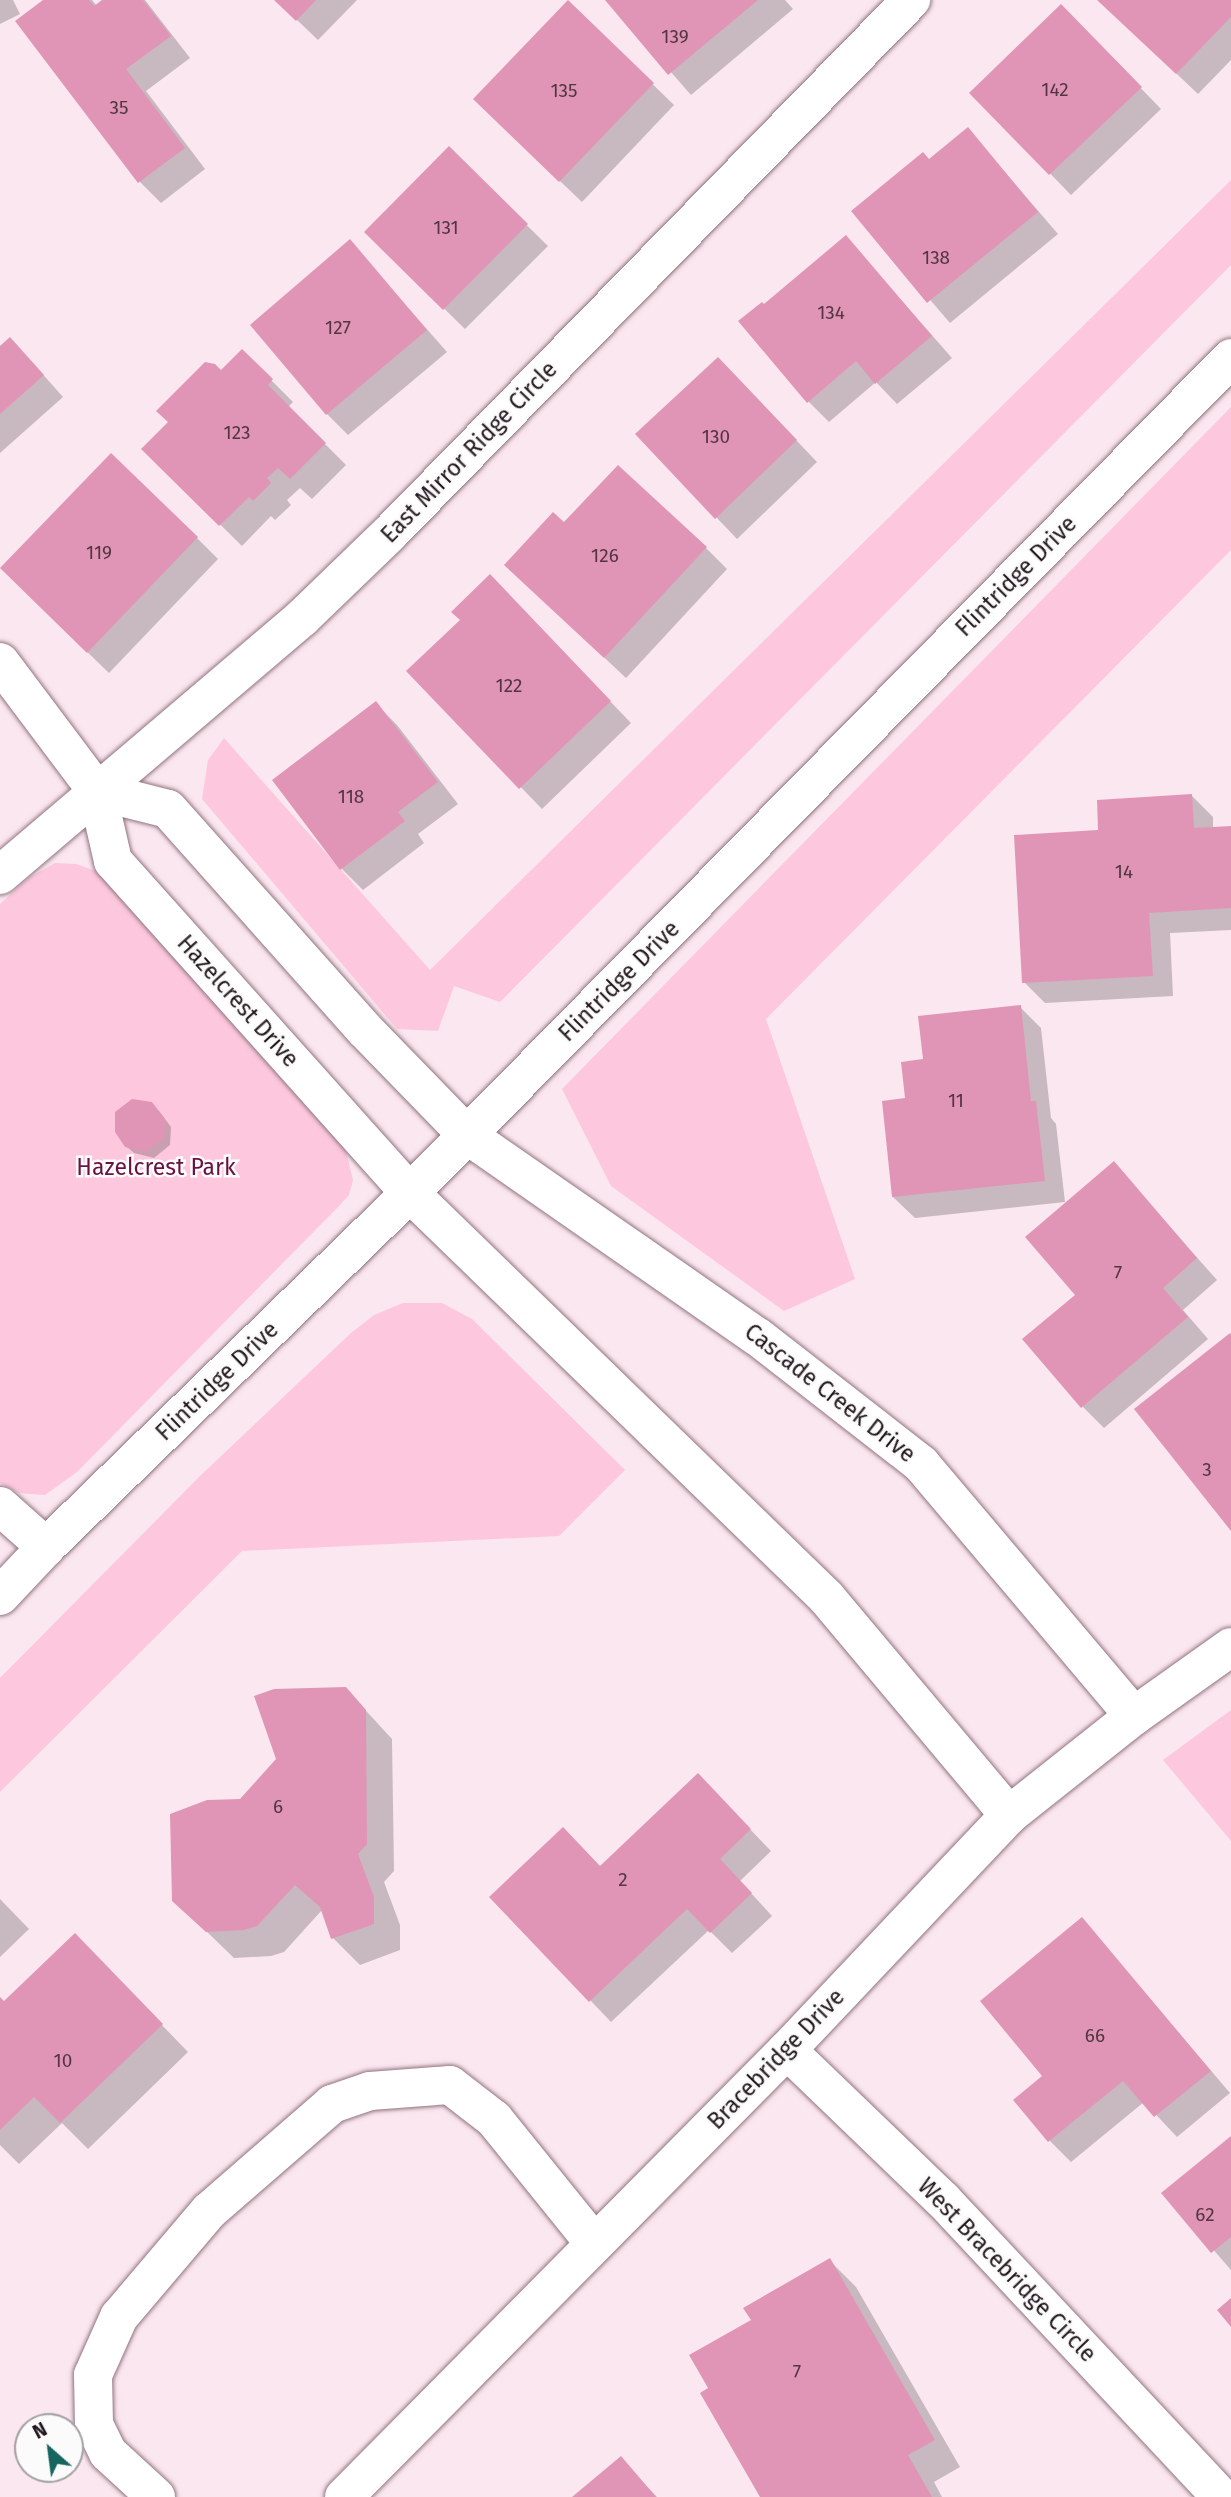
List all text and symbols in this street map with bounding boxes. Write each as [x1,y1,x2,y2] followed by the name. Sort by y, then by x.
[661,26,689,48] house number: 139
[1041,79,1069,101] house number: 142
[550,80,578,102] house number: 135
[110,97,128,119] house number: 35
[433,217,459,239] house number: 131
[922,247,950,269] house number: 138
[817,302,845,324] house number: 134
[325,317,351,339] house number: 127
[375,356,563,548] street label: East Mirror Ridge Circle
[223,422,251,444] house number: 123
[702,426,730,448] house number: 130
[950,510,1082,642] street label: Flintridge Drive
[86,542,112,564] house number: 119
[591,545,619,567] house number: 126
[495,675,523,697] house number: 122
[338,786,364,808] house number: 118
[1115,861,1133,883] house number: 14
[553,915,685,1047] street label: Flintridge Drive
[172,929,304,1073] street label: Hazelcrest Drive
[948,1090,964,1112] house number: 11
[76,1153,236,1181] park label: Hazelcrest Park
[1114,1262,1122,1284] house number: 7
[150,1316,284,1446] street label: Flintridge Drive
[739,1318,921,1468] street label: Cascade Creek Drive
[1202,1459,1212,1481] house number: 3
[273,1796,283,1818] house number: 6
[618,1869,628,1891] house number: 2
[702,1983,850,2135] street label: Bracebridge Drive
[1085,2025,1105,2047] house number: 66
[54,2050,72,2072] house number: 10
[912,2172,1102,2368] street label: West Bracebridge Circle
[1195,2204,1215,2226] house number: 62
[793,2361,801,2383] house number: 7
[14,2413,84,2483] north arrow
[29,2418,51,2444] text: N

